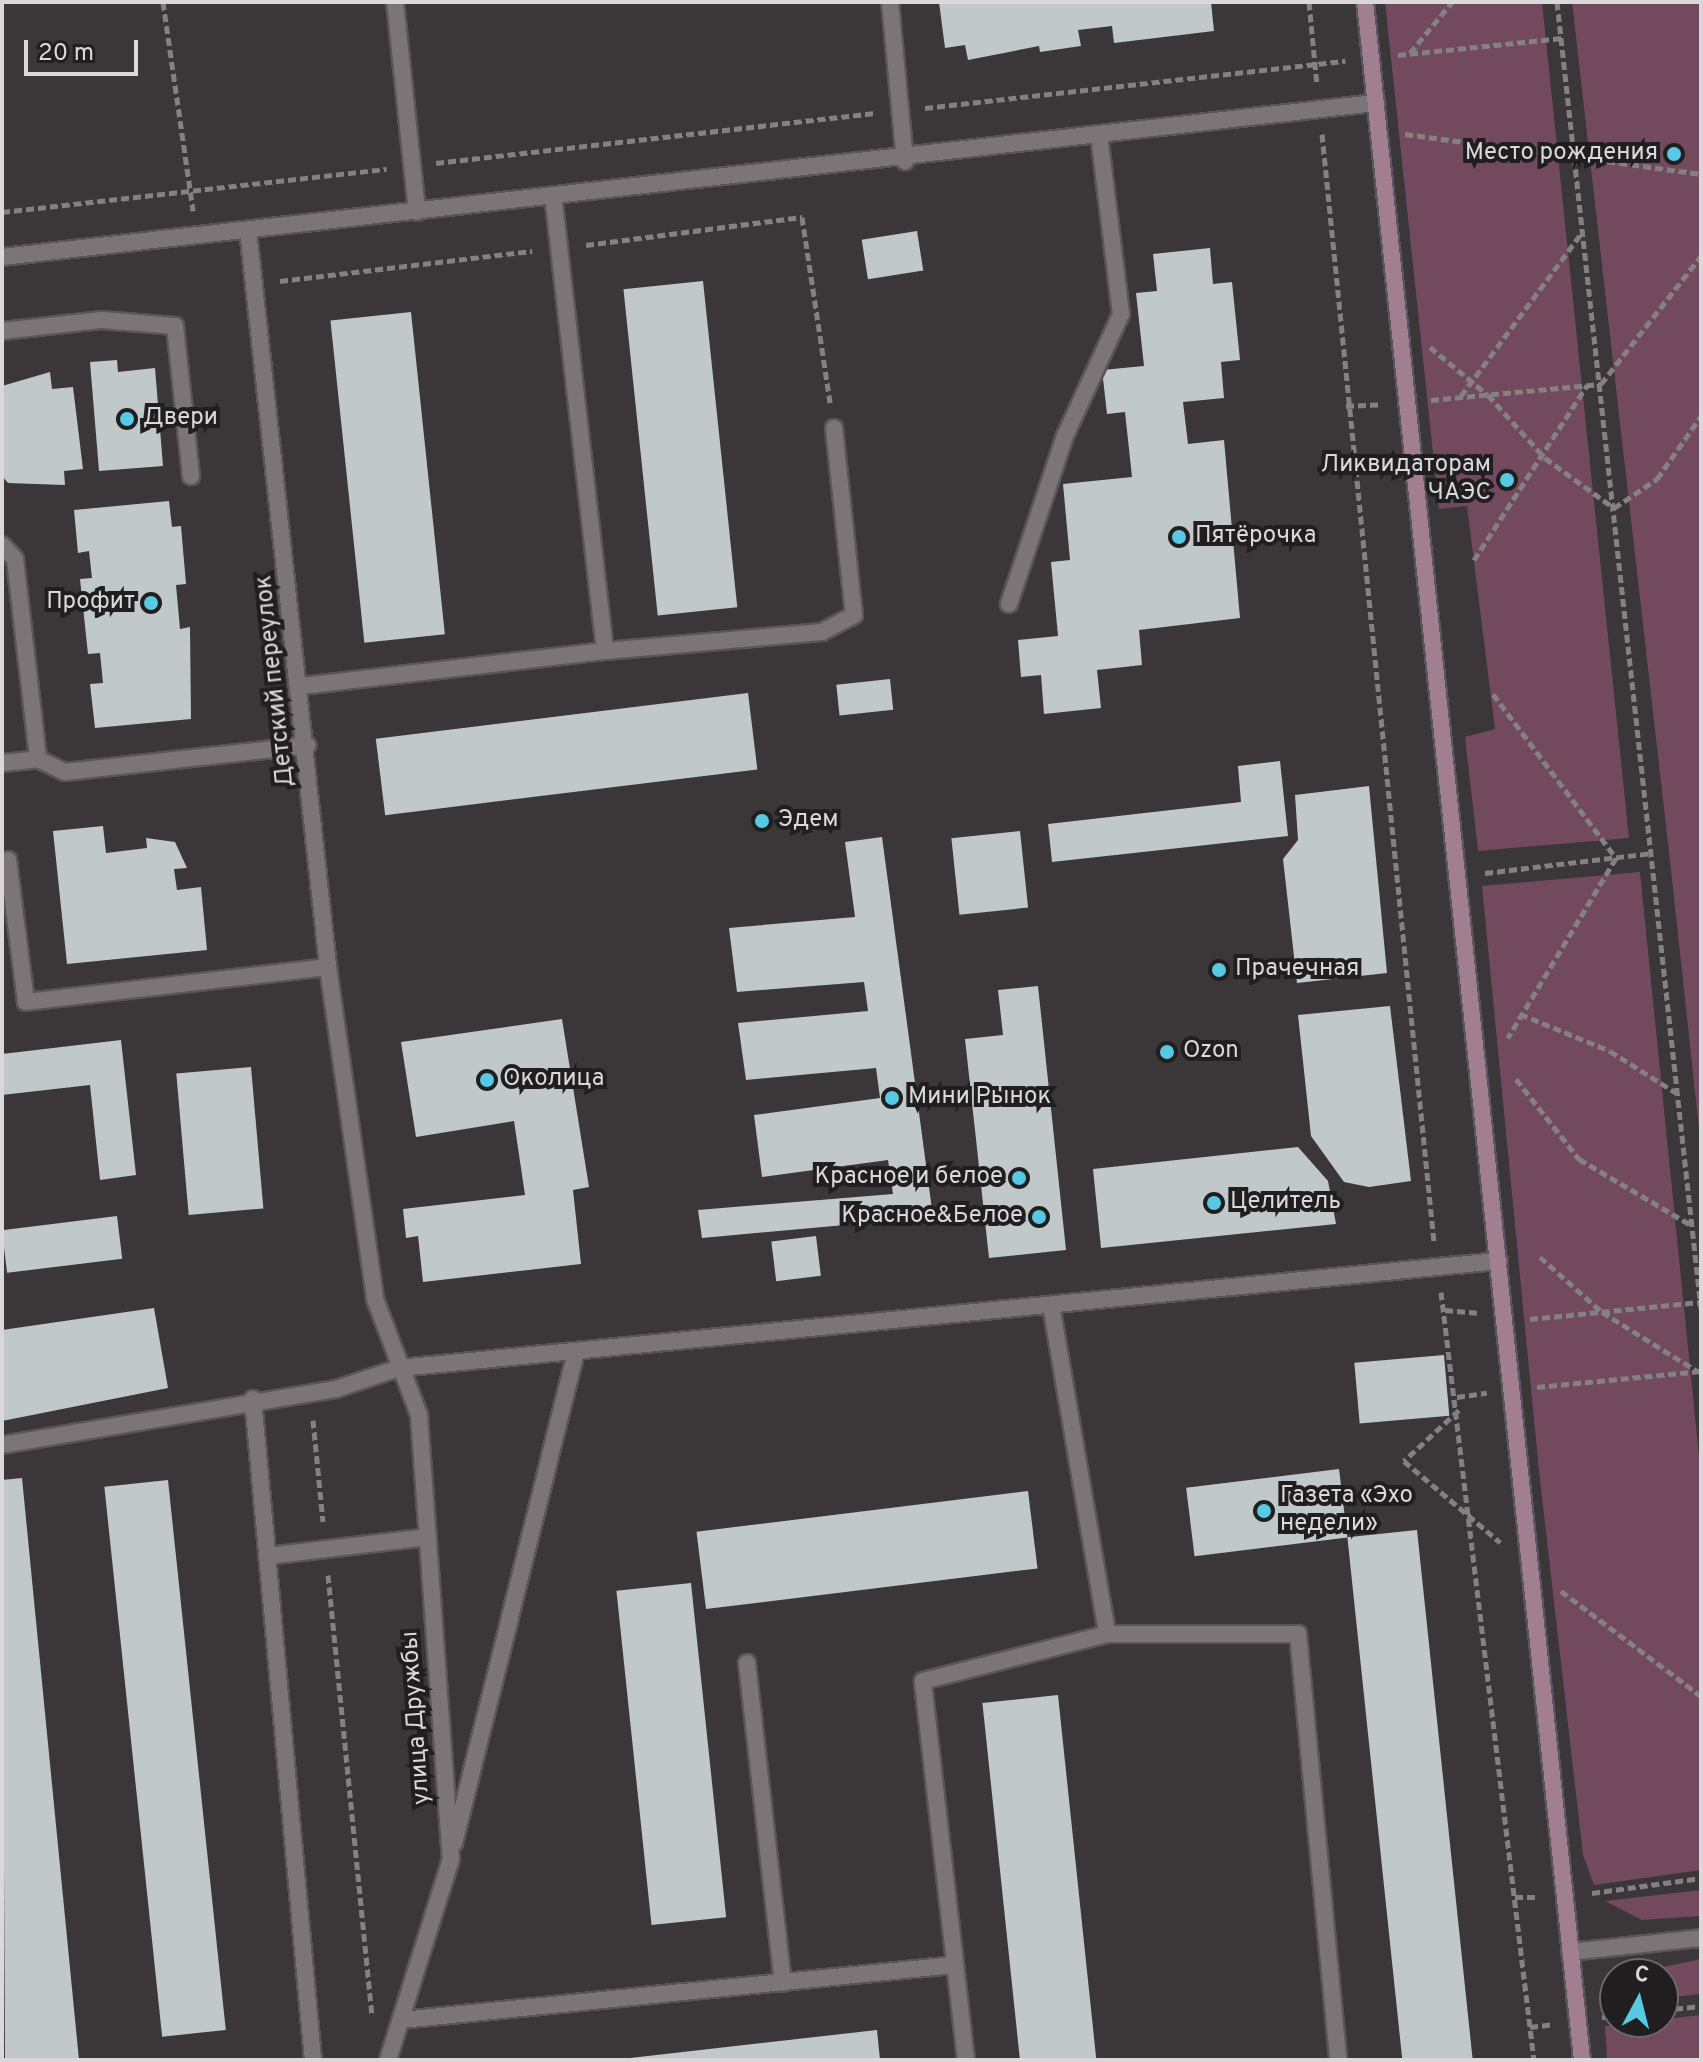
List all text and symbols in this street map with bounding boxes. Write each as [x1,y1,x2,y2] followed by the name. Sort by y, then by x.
[28,24,142,74] scale bar
[38,39,94,69] text: 20 m
[1465,140,1658,168] place label: Место рождения
[1665,145,1683,163] marker: Место рождения
[143,405,218,433] place label: Двери
[118,410,136,428] marker: Двери
[1321,452,1491,508] place label: Ликвидаторам ЧАЭС
[1498,471,1516,489] marker: Ликвидаторам ЧАЭС
[1195,523,1316,551] place label: Пятёрочка
[1170,528,1188,546] marker: Пятёрочка
[251,574,301,788] street label: Детский переулок
[46,589,135,617] place label: Профит
[142,594,160,612] marker: Профит
[778,807,839,835] place label: Эдем
[753,812,771,830] marker: Эдем
[1235,956,1359,984] place label: Прачечная
[1210,961,1228,979] marker: Прачечная
[1183,1038,1239,1066] place label: Ozon
[1158,1043,1176,1061] marker: Ozon
[503,1066,604,1094] place label: Околица
[478,1071,496,1089] marker: Околица
[908,1084,1051,1112] place label: Мини Рынок
[883,1089,901,1107] marker: Мини Рынок
[814,1164,1003,1192] place label: Красное и белое
[1010,1169,1028,1187] marker: Красное и белое
[1230,1189,1341,1217] place label: Целитель
[1205,1194,1223,1212] marker: Целитель
[841,1203,1023,1231] place label: Красное&Белое
[1030,1208,1048,1226] marker: Красное&Белое
[1280,1483,1413,1539] place label: Газета «Эхо недели»
[1255,1502,1273,1520] marker: Газета «Эхо недели»
[397,1630,437,1806] street label: улица Дружбы
[1599,1958,1679,2038] north arrow
[1633,1961,1650,1990] text: С

